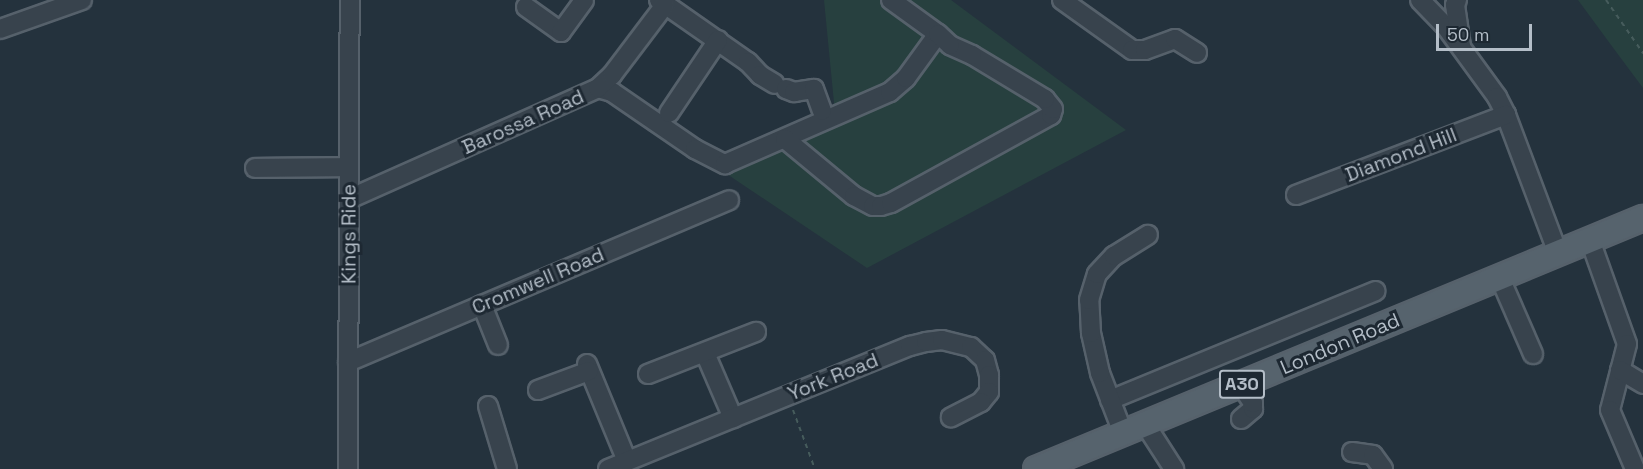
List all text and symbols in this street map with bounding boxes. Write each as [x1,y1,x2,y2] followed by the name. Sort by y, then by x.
[1439,12,1535,50] scale bar
[1447,23,1489,46] text: 50 m
[458,84,588,160] street label: Barossa Road
[1342,123,1460,187] street label: Diamond Hill
[337,184,361,284] street label: Kings Ride
[468,242,608,320] street label: Cromwell Road
[1277,308,1403,380] street label: London Road
[784,348,882,406] street label: York Road
[1218,369,1266,399] road number: A30

